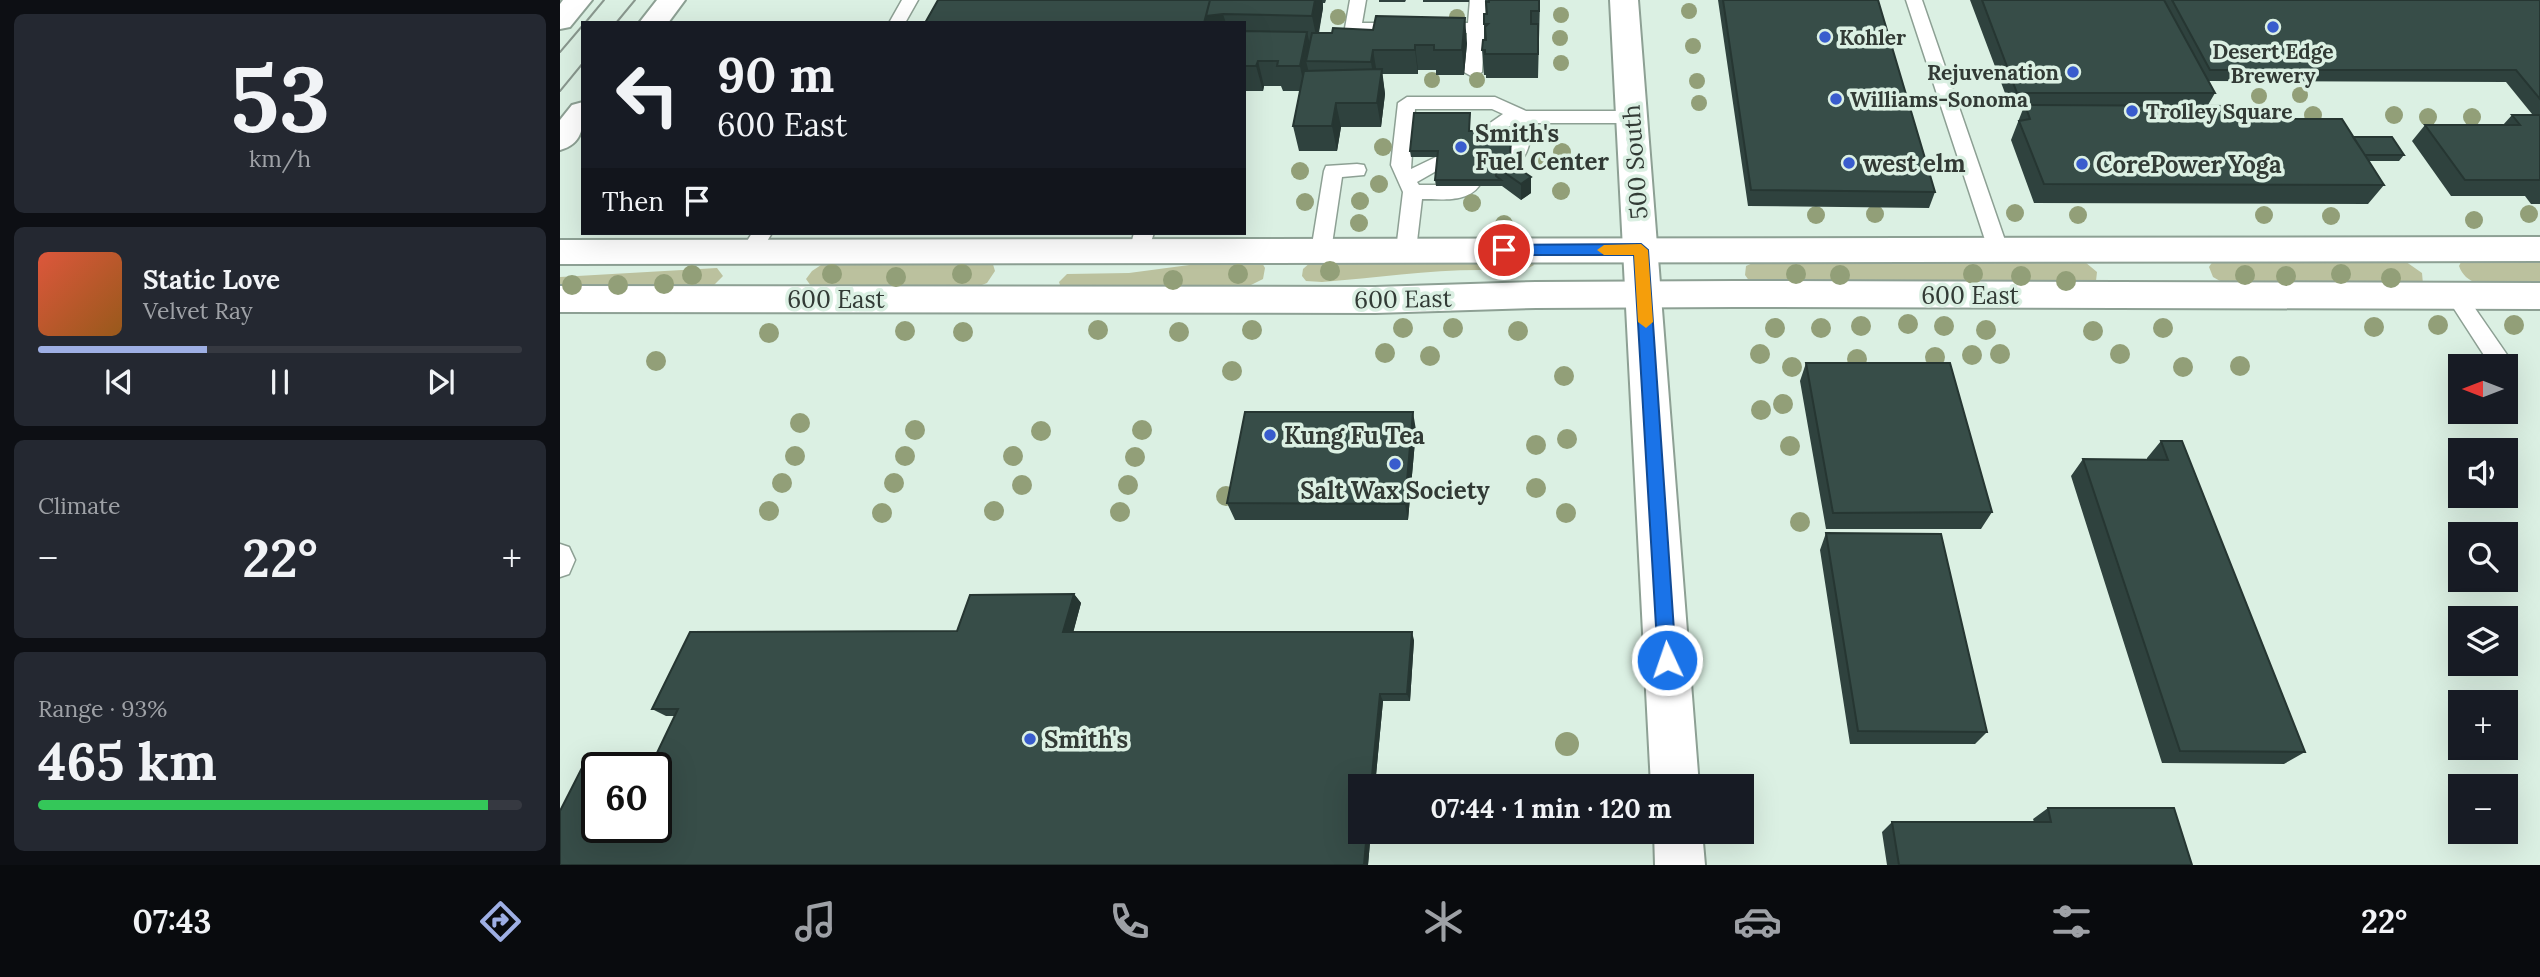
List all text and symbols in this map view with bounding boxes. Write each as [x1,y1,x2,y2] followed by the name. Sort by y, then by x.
[2265,19,2281,35] marker: Desert Edge Brewery
[1839,24,1906,51] place label: Kohler
[1817,29,1833,45] marker: Kohler
[2212,38,2334,89] place label: Desert Edge Brewery
[230,40,330,157] text: 53
[717,43,834,105] text: 90 m
[602,49,693,140] icon: left
[1927,59,2059,86] place label: Rejuvenation
[2065,64,2081,80] marker: Rejuvenation
[1850,86,2028,113] place label: Williams-Sonoma
[1828,91,1844,107] marker: Williams-Sonoma
[2146,98,2292,125] place label: Trolley Square
[2124,103,2140,119] marker: Trolley Square
[717,104,847,145] text: 600 East
[1616,104,1654,220] street label: 500 South
[1475,118,1609,177] place label: Smith's Fuel Center
[1453,139,1469,155] marker: Smith's Fuel Center
[249,144,311,173] text: km/h
[1863,148,1965,179] place label: west elm
[2096,149,2282,180] place label: CorePower Yoga
[1841,155,1857,171] marker: west elm
[2074,156,2090,172] marker: CorePower Yoga
[678,182,716,220] icon: arrive
[602,185,664,218] text: Then
[1474,220,1534,280] pin
[1485,231,1523,269] icon: arrive
[143,263,280,296] text: Static Love
[1921,280,2020,311] street label: 600 East
[1354,283,1453,315] street label: 600 East
[787,284,886,315] street label: 600 East
[143,296,253,325] text: Velvet Ray
[2448,354,2518,424] north arrow
[2448,354,2518,844] map controls
[100,363,138,401] icon: previous
[261,363,299,401] icon: pause
[422,363,460,401] icon: next
[1284,420,1425,451] place label: Kung Fu Tea
[1262,427,1278,443] marker: Kung Fu Tea
[2448,438,2518,508] button: sound
[1387,456,1403,472] marker: Salt Wax Society
[1300,475,1491,506] place label: Salt Wax Society
[38,491,120,520] text: Climate
[2448,522,2518,592] button: search
[242,525,318,591] text: 22°
[38,534,58,582] text: −
[502,534,522,582] text: +
[2448,606,2518,676] button: layers
[1630,623,1704,697] position arrow
[2448,690,2518,760] button: +
[38,694,167,723] text: Range · 93%
[1044,724,1128,755] place label: Smith's
[38,728,217,794] text: 465 km
[1022,731,1038,747] marker: Smith's
[581,752,672,843] speed limit sign: 60
[2448,774,2518,844] button: −
[1430,792,1672,825] text: 07:44 · 1 min · 120 m
[476,897,525,946] icon: directions
[791,897,840,946] icon: music
[1105,897,1154,946] icon: phone
[1419,897,1468,946] icon: climate
[1733,897,1782,946] icon: car
[2047,897,2096,946] icon: filters
[133,901,211,942] text: 07:43
[2361,901,2407,942] text: 22°

